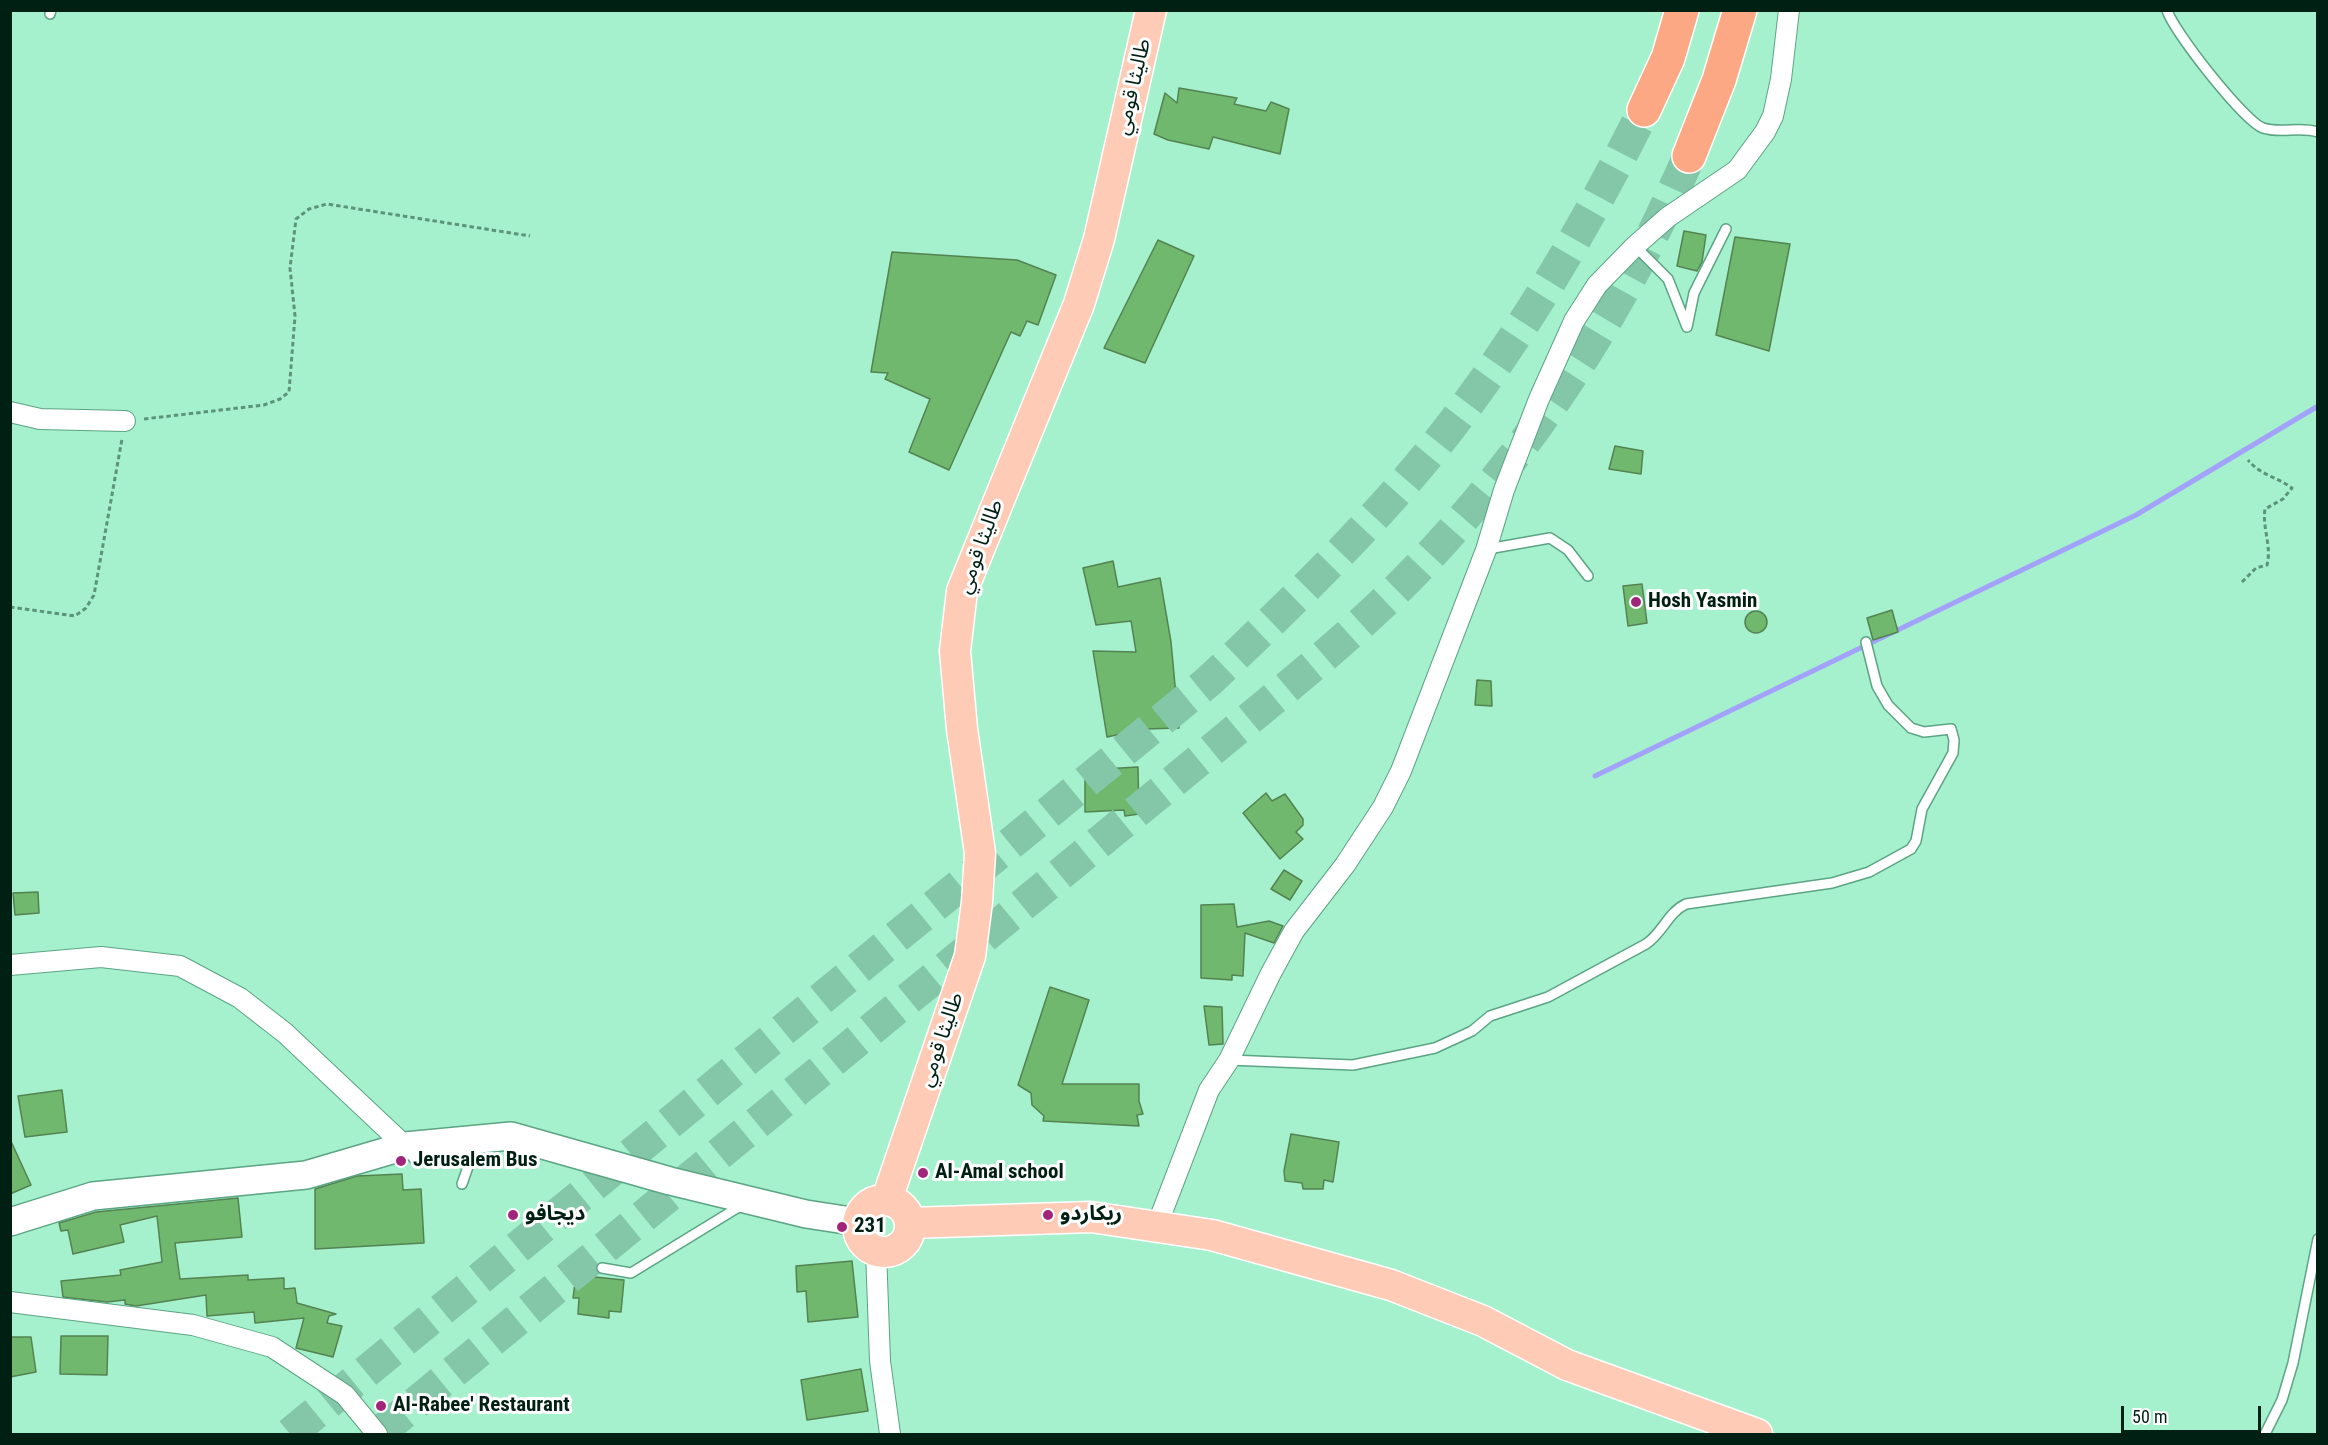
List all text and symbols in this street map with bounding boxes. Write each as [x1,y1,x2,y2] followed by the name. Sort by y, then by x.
[1111,36,1157,138] street label: طاليثا قومي
[952,497,1010,597] street label: طاليثا قومي
[1648,589,1757,615] place label: Hosh Yasmin
[1629,595,1643,609] marker: Hosh Yasmin
[914,989,970,1091] street label: طاليثا قومي
[413,1148,537,1174] place label: Jerusalem Bus
[394,1154,408,1168] marker: Jerusalem Bus
[935,1160,1064,1186] place label: Al-Amal school
[916,1166,930,1180] marker: Al-Amal school
[525,1202,585,1228] place label: ديجافو
[1060,1202,1122,1228] place label: ريكاردو
[506,1208,520,1222] marker: ديجافو
[1041,1208,1055,1222] marker: ريكاردو
[854,1214,886,1240] place label: 231
[835,1220,849,1234] marker: 231
[393,1393,570,1419] place label: Al-Rabee' Restaurant
[2124,1394,2264,1432] scale bar
[374,1399,388,1413] marker: Al-Rabee' Restaurant
[2132,1406,2167,1427] text: 50 m

